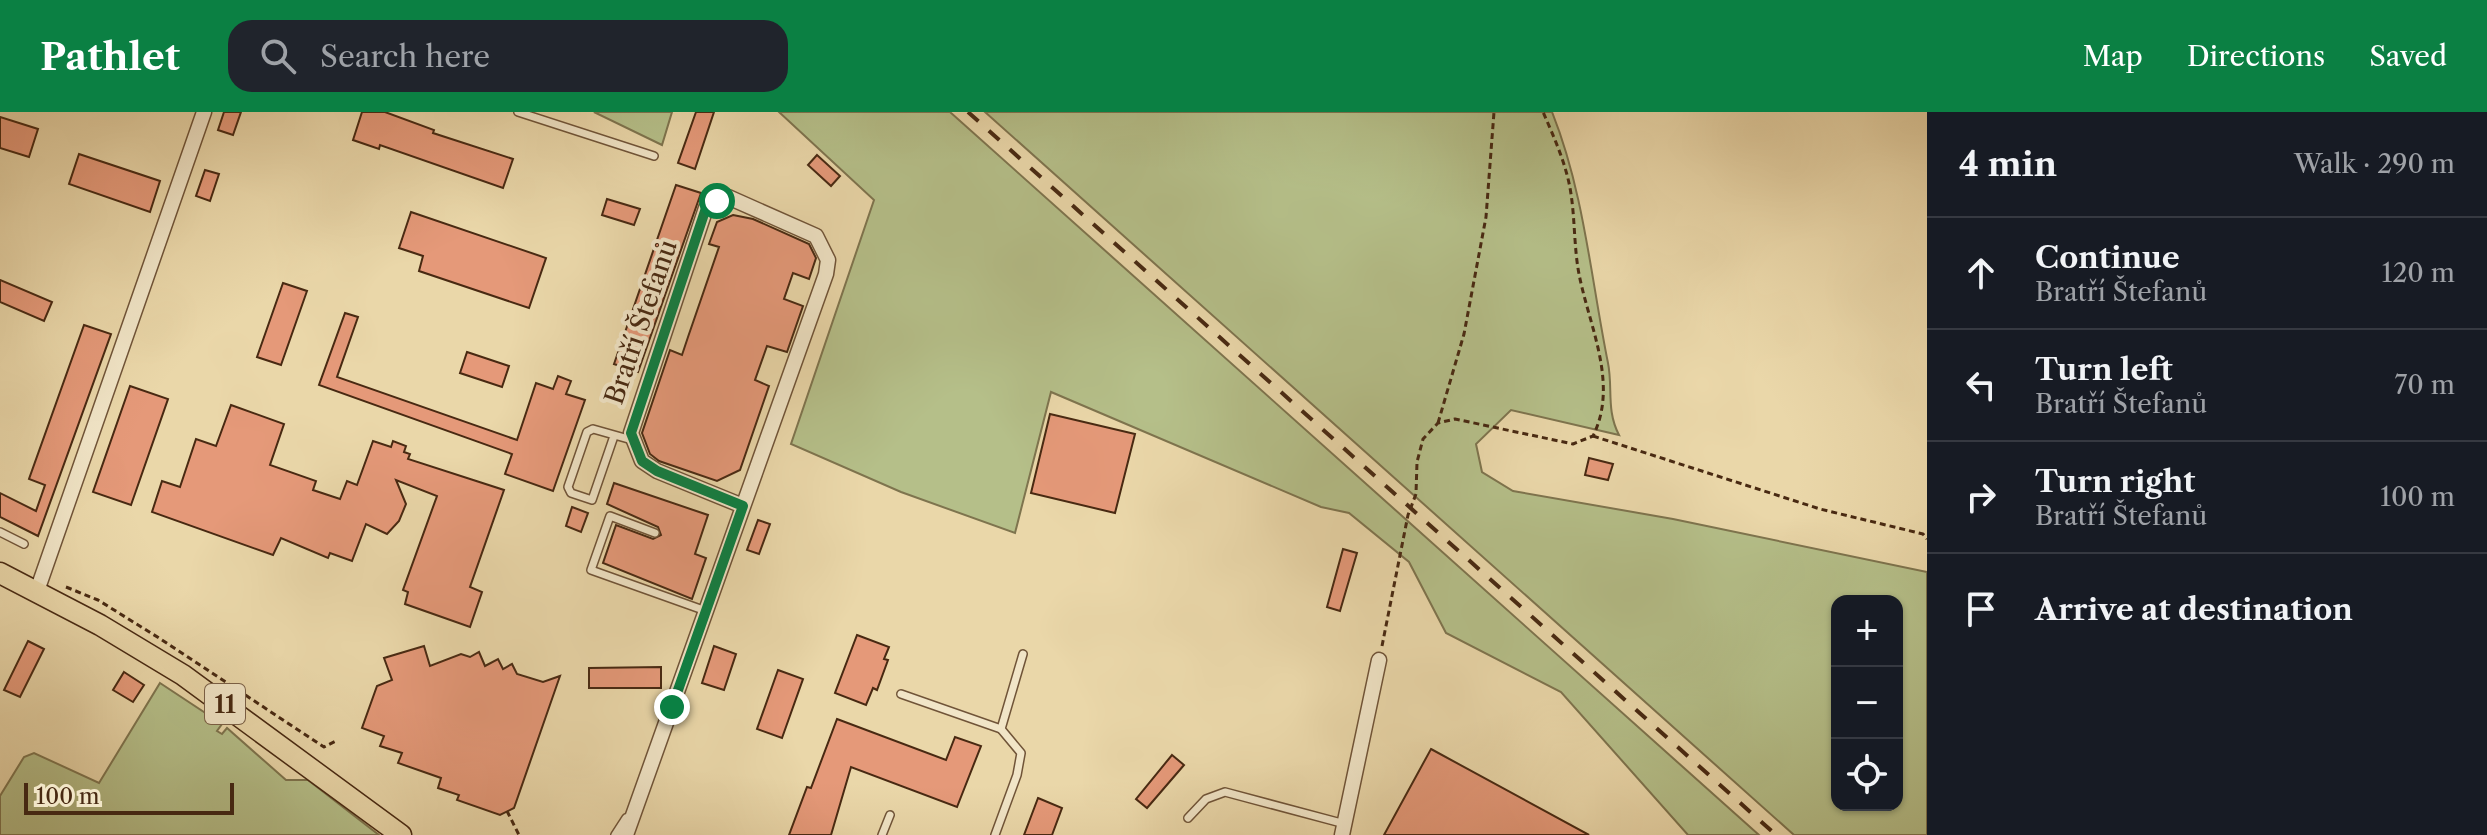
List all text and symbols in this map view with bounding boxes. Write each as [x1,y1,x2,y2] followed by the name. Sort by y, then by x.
[228,20,788,92] search box
[40,33,180,80] text: Pathlet
[256,34,300,78] icon: search
[320,38,490,75] text: Search here
[2083,39,2143,73] text: Map
[2187,39,2325,73] text: Directions
[2369,39,2447,73] text: Saved
[1959,143,2057,185] text: 4 min
[2294,148,2455,180] text: Walk · 290 m
[699,183,735,219] route start
[597,235,684,409] street label: Bratří Štefanů
[2035,239,2180,276] text: Continue
[1959,251,2003,295] icon: ahead
[2381,257,2455,289] text: 120 m
[2035,276,2207,308] text: Bratří Štefanů
[2035,351,2172,388] text: Turn left
[1959,363,2003,407] icon: left
[2395,369,2455,401] text: 70 m
[2035,388,2207,420] text: Bratří Štefanů
[2035,463,2195,500] text: Turn right
[1959,475,2003,519] icon: right
[2380,481,2455,513] text: 100 m
[2035,500,2207,532] text: Bratří Štefanů
[1959,587,2003,631] icon: arrive
[2035,591,2353,628] text: Arrive at destination
[1831,595,1903,811] map controls
[1831,595,1903,667] button: +
[1831,667,1903,739] button: −
[205,684,245,724] road number: 11
[654,689,690,725] route end
[1831,739,1903,811] button: locate
[24,779,234,815] scale bar
[36,783,99,810] text: 100 m

